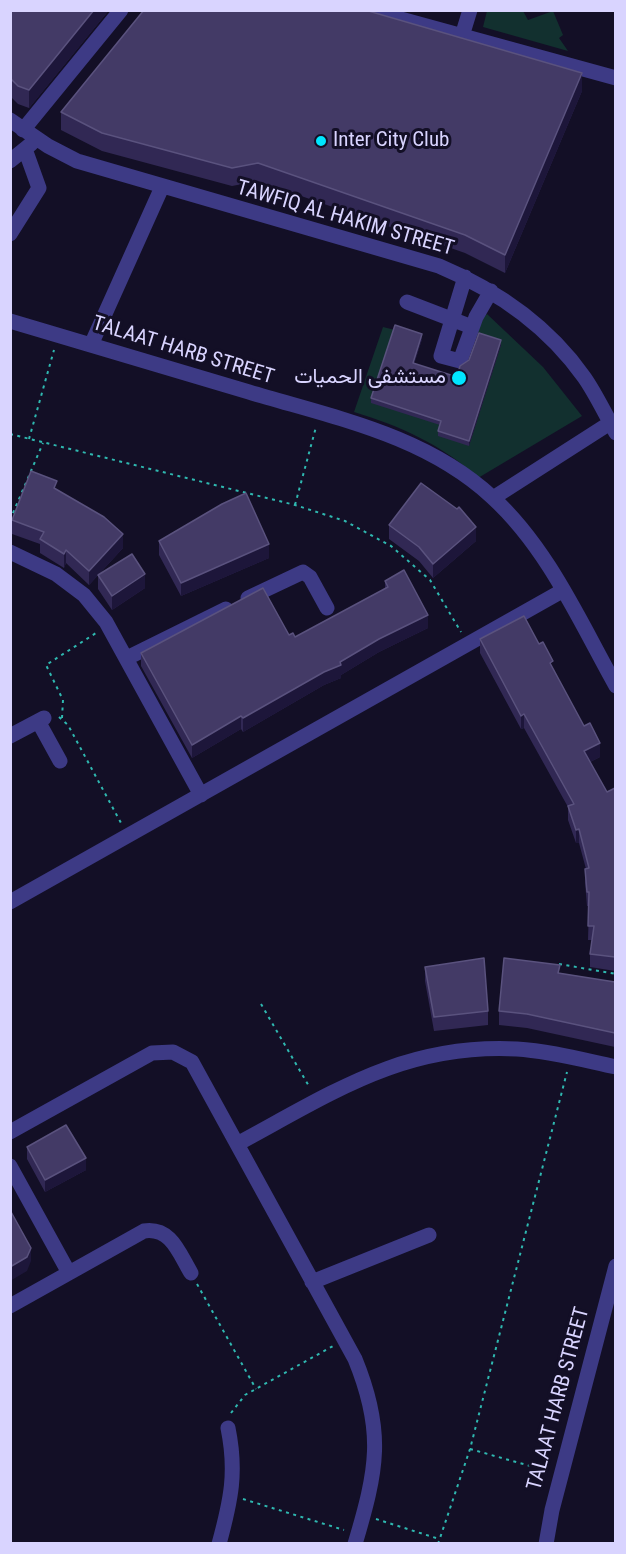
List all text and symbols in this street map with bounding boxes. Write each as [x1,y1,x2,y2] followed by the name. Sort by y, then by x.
[333,128,449,154] place label: Inter City Club
[314,134,328,148] marker: Inter City Club
[233,176,457,262] street label: TAWFIQ AL HAKIM STREET
[89,311,277,391] street label: TALAAT HARB STREET
[294,365,446,391] place label: مستشفى الحميات
[450,369,468,387] marker: مستشفى الحميات
[522,1305,596,1493] street label: TALAAT HARB STREET

